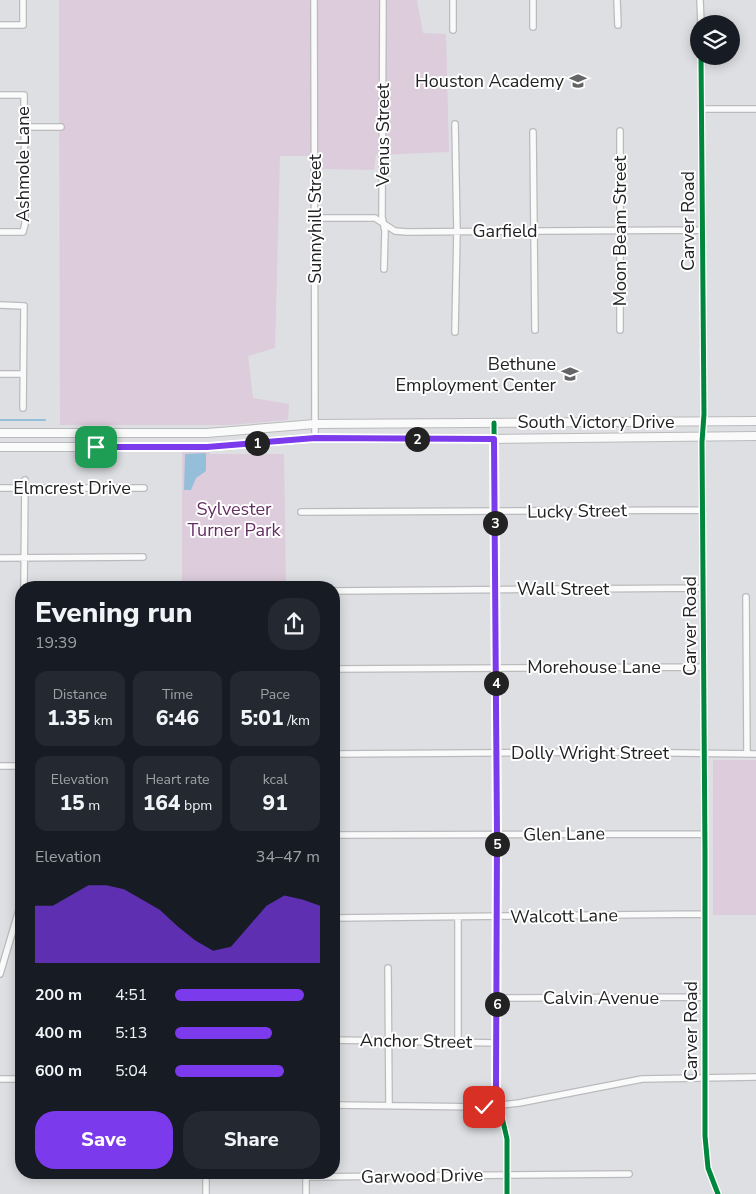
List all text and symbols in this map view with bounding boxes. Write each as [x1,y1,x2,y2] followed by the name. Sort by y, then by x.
[690,15,740,65] map controls
[690,15,740,65] button: layers
[415,69,565,93] place label: Houston Academy
[568,71,588,91] school or university icon: Houston Academy
[371,82,395,188] street label: Venus Street
[11,106,35,222] street label: Ashmole Lane
[303,154,327,284] street label: Sunnyhill Street
[608,155,632,306] street label: Moon Beam Street
[676,171,700,271] street label: Carver Road
[473,219,537,243] street label: Garfield
[396,352,557,397] place label: Bethune Employment Center
[560,364,580,384] school or university icon: Bethune Employment Center
[517,410,675,434] street label: South Victory Drive
[75,426,117,468] pin
[404,426,430,452] pin: 2
[244,430,270,456] pin: 1
[413,430,422,449] text: 2
[82,433,110,461] icon: arrive
[253,434,262,453] text: 1
[13,476,131,500] street label: Elmcrest Drive
[188,497,281,542] park label: Sylvester Turner Park
[527,498,628,524] street label: Lucky Street
[482,510,508,536] pin: 3
[491,514,500,533] text: 3
[678,576,702,676] street label: Carver Road
[517,577,610,601] street label: Wall Street
[35,594,192,632] text: Evening run
[268,598,320,650] button: share
[35,632,77,654] text: 19:39
[527,655,661,679] street label: Morehouse Lane
[484,670,508,696] pin: 4
[492,674,501,693] text: 4
[53,685,107,704] text: Distance
[162,685,193,704] text: Time
[260,685,290,704] text: Pace
[47,704,90,732] text: 1.35
[156,704,199,732] text: 6:46
[240,704,284,732] text: 5:01
[90,711,113,730] text: km
[284,711,310,730] text: /km
[511,741,670,765] street label: Dolly Wright Street
[51,770,109,789] text: Elevation
[145,770,210,789] text: Heart rate
[263,770,288,789] text: kcal
[59,789,85,817] text: 15
[143,789,180,817] text: 164
[263,789,288,817] text: 91
[85,796,100,815] text: m
[180,796,212,815] text: bpm
[523,821,605,847] street label: Glen Lane
[484,832,510,856] pin: 5
[493,835,502,854] text: 5
[35,846,101,868] text: Elevation
[256,846,320,868] text: 34–47 m
[510,903,618,929] street label: Walcott Lane
[679,981,703,1081] street label: Carver Road
[35,984,82,1006] text: 200 m
[115,984,147,1006] text: 4:51
[543,986,659,1010] street label: Calvin Avenue
[484,992,510,1016] pin: 6
[493,995,502,1014] text: 6
[35,1022,82,1044] text: 400 m
[115,1022,147,1044] text: 5:13
[360,1028,473,1054] street label: Anchor Street
[35,1060,82,1082] text: 600 m
[115,1060,147,1082] text: 5:04
[463,1086,505,1128] pin
[470,1093,498,1121] icon: check
[35,1111,173,1169] button: Save
[183,1111,320,1169] button: Share
[361,1163,483,1189] street label: Garwood Drive

